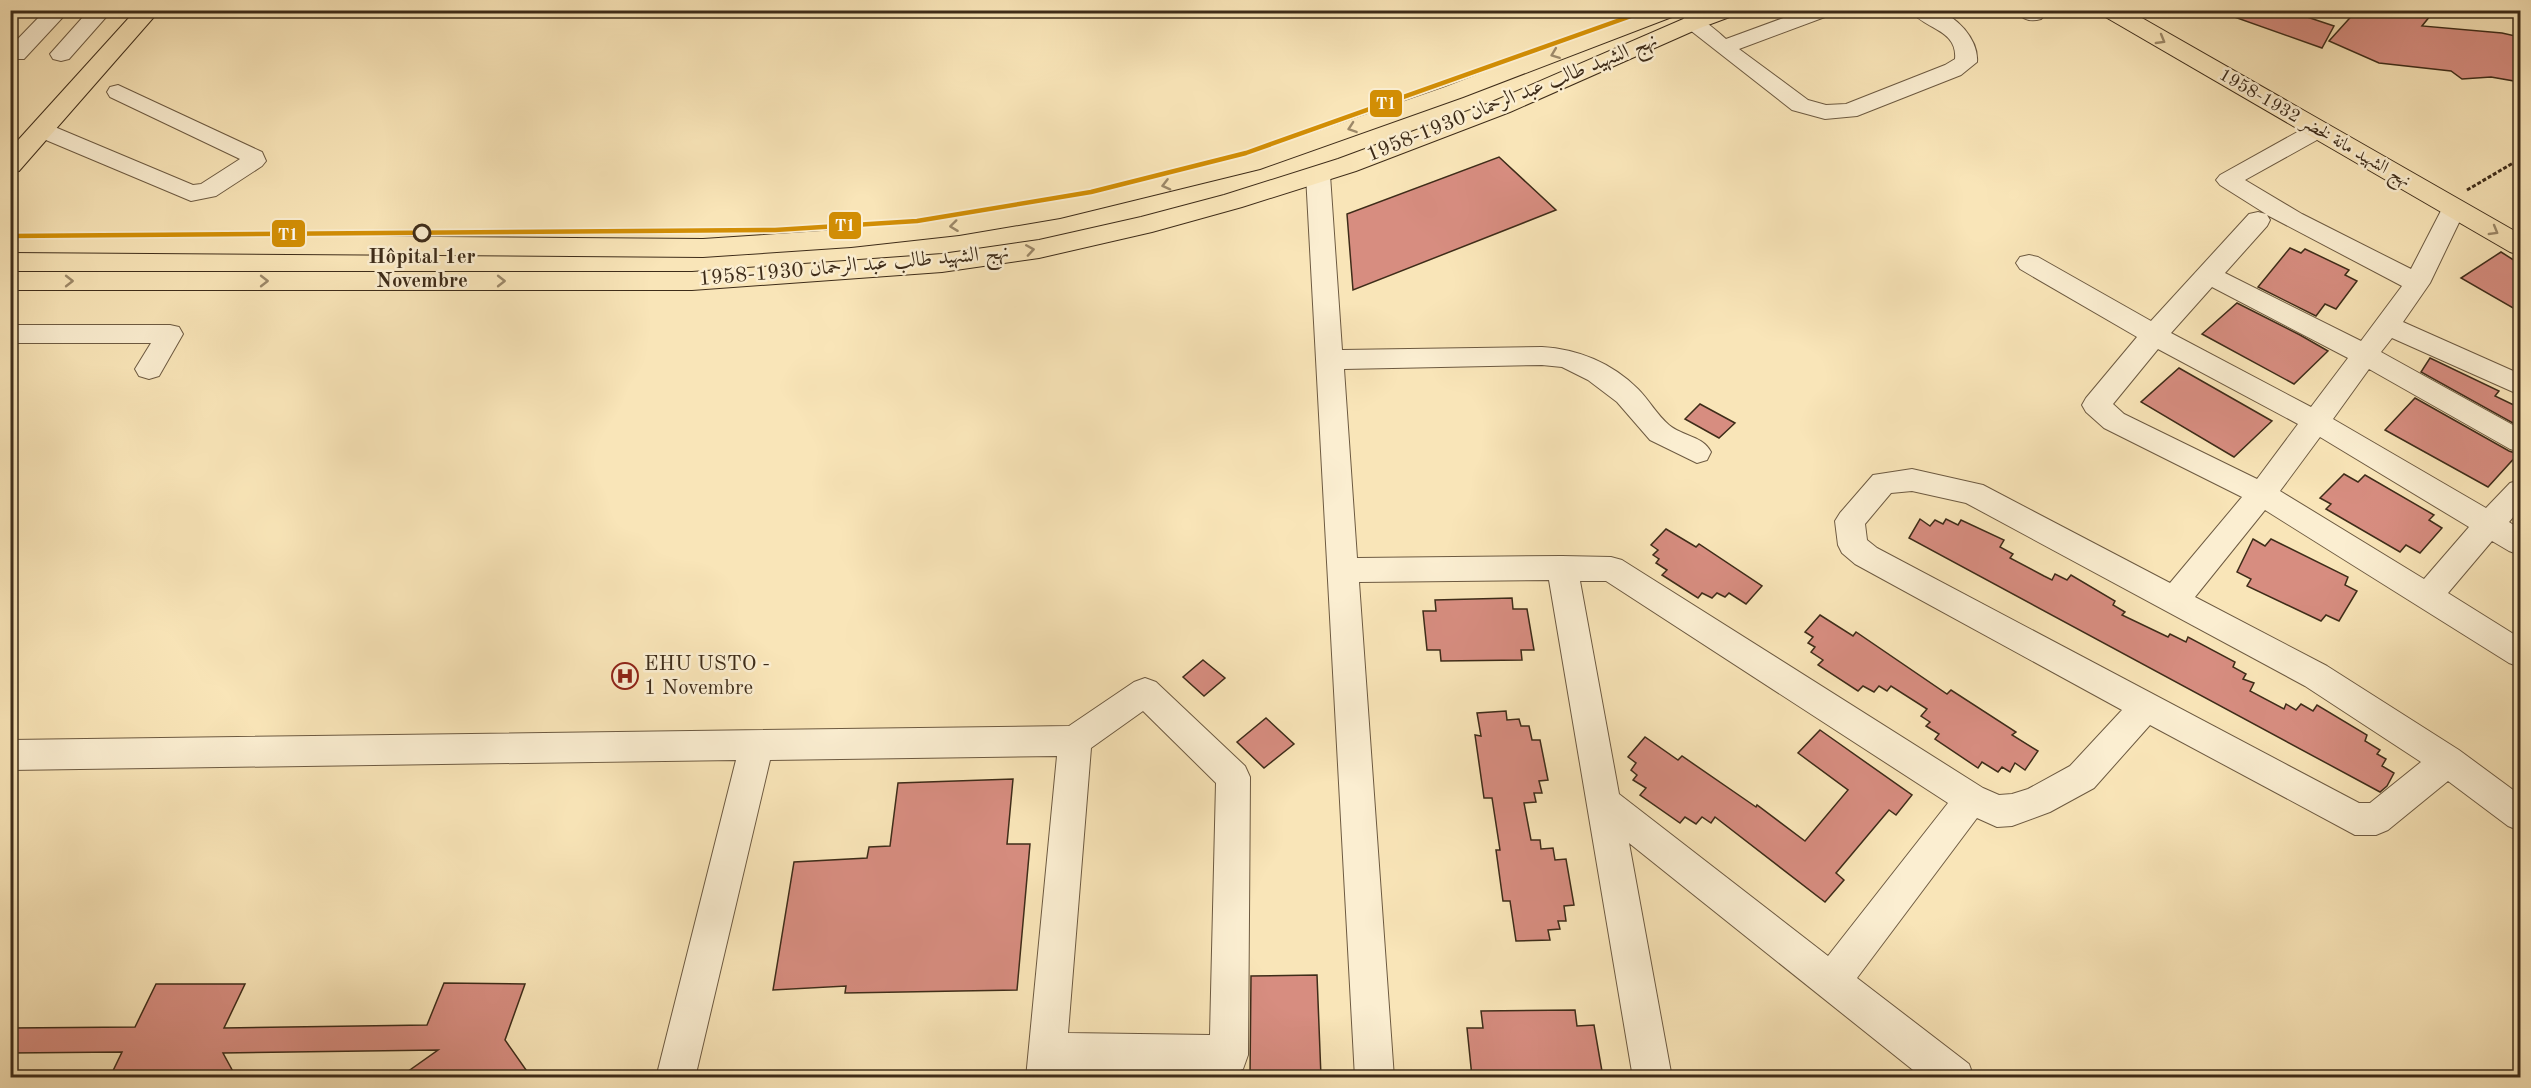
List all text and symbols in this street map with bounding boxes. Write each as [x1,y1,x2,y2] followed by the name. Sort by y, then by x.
[1363,29,1663,173] street label: نهج الشهيد طالب عبد الرحمان 1930-1958
[2155,32,2165,44] one-way arrow
[1550,47,1561,59] one-way arrow
[2213,66,2414,196] street label: نهج الشهيد مانة لخضر 1932-1958
[1369,89,1403,118] line badge: T1
[1376,97,1396,113] text: T1
[1347,120,1358,133] one-way arrow
[1161,177,1171,190] one-way arrow
[828,211,862,240] line badge: T1
[271,219,306,248] line badge: T1
[835,219,855,235] text: T1
[950,219,959,232] one-way arrow
[413,224,431,242] marker: Hôpital 1er Novembre
[2488,224,2498,235] one-way arrow
[278,228,298,244] text: T1
[698,241,1011,297] street label: نهج الشهيد طالب عبد الرحمان 1930-1958
[1025,244,1035,257] one-way arrow
[368,247,476,292] place label: Hôpital 1er Novembre
[64,275,73,287] one-way arrow
[259,275,268,287] one-way arrow
[496,275,505,287] one-way arrow
[644,654,770,699] place label: EHU USTO - 1 Novembre
[610,661,640,691] hospital icon: EHU USTO - 1 Novembre

